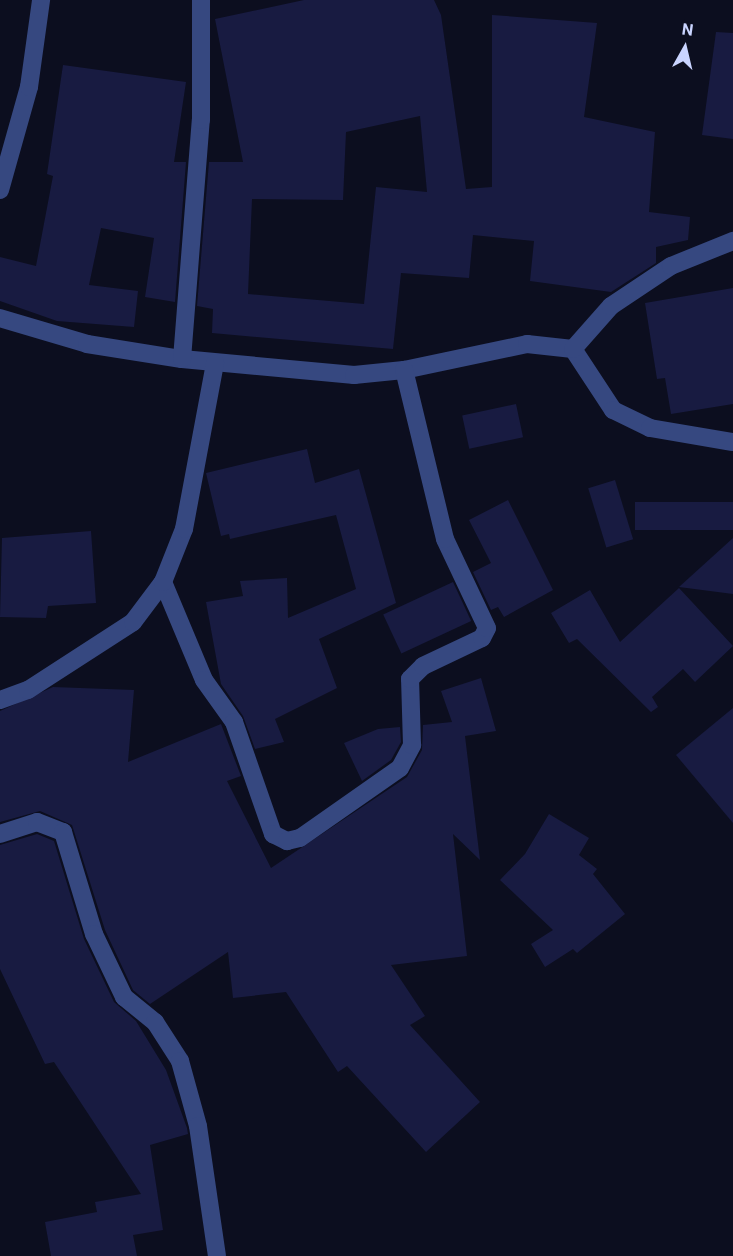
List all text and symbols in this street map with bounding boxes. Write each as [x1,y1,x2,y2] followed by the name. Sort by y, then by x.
[655,18,715,78] north arrow
[681,19,694,40] text: N

